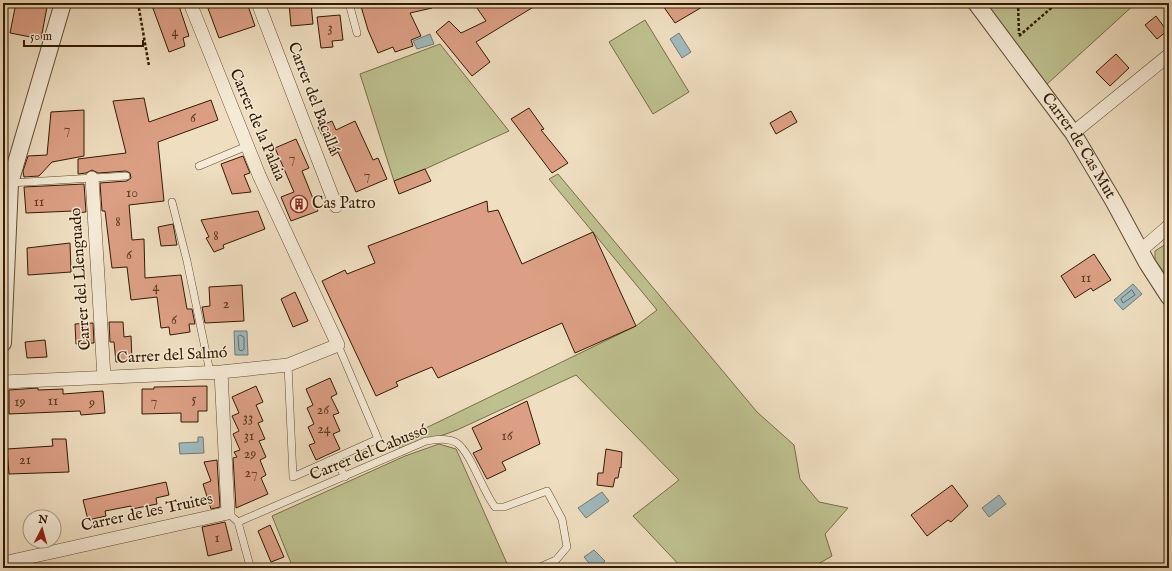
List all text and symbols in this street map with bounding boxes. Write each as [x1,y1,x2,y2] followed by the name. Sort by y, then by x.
[327,19,333,37] house number: 3
[24,22,143,48] scale bar
[172,23,179,41] house number: 4
[30,29,52,44] text: 50 m
[283,40,343,157] street label: Carrer del Bacallá
[224,66,290,184] street label: Carrer de la Palaia
[1037,89,1120,203] street label: Carrer de Cas Mut
[190,109,197,127] house number: 6
[64,120,70,138] house number: 7
[289,149,295,167] house number: 7
[364,166,370,184] house number: 7
[126,184,138,202] house number: 10
[34,193,44,211] house number: 11
[289,194,309,214] building icon: Cas Patro
[312,194,376,214] place label: Cas Patro
[66,207,96,351] street label: Carrer del Llenguado
[115,213,121,231] house number: 8
[213,227,219,245] house number: 8
[126,246,133,264] house number: 6
[1081,269,1091,287] house number: 11
[153,278,160,296] house number: 4
[223,295,230,313] house number: 2
[171,311,178,329] house number: 6
[116,343,228,369] street label: Carrer del Salmó
[191,390,197,408] house number: 5
[48,392,58,410] house number: 11
[151,392,157,410] house number: 7
[14,393,26,411] house number: 19
[88,394,95,412] house number: 9
[317,401,330,419] house number: 26
[243,409,253,427] house number: 33
[307,420,431,486] street label: Carrer del Cabussó
[317,420,331,438] house number: 24
[244,427,254,445] house number: 31
[501,427,514,445] house number: 16
[244,445,256,463] house number: 29
[19,451,31,469] house number: 21
[245,464,257,482] house number: 27
[79,489,215,537] street label: Carrer de les Truites
[22,509,62,549] north arrow
[36,512,49,528] text: N
[214,529,220,547] house number: 1

